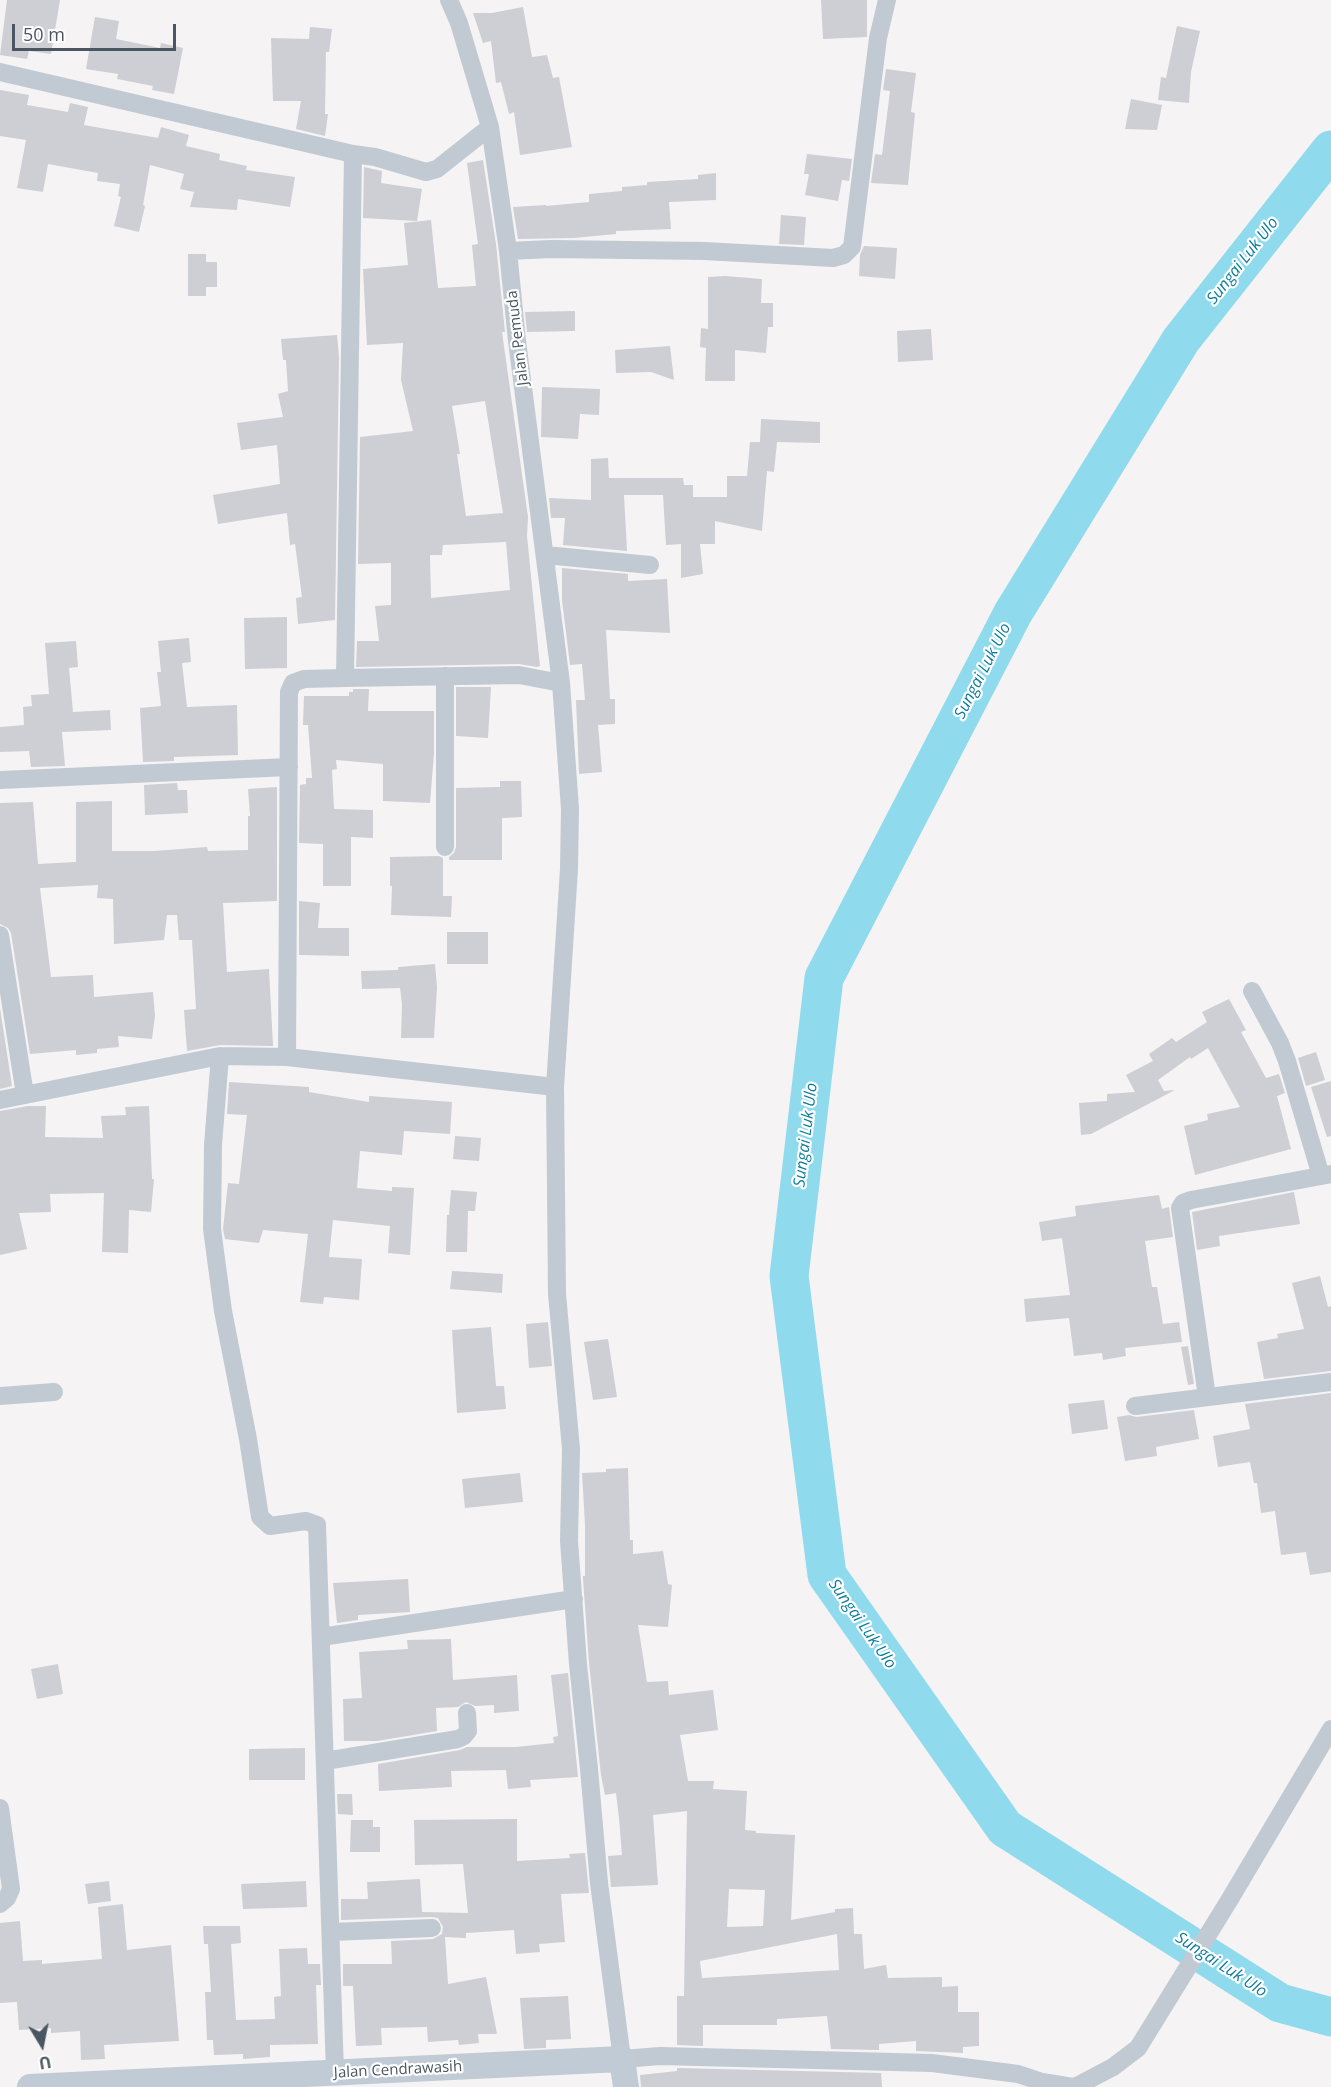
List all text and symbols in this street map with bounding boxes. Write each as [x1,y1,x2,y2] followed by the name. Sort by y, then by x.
[15,12,178,50] scale bar
[23,22,65,46] text: 50 m
[1203,214,1283,308] water label: Sungai Luk Ulo
[503,289,533,387] street label: Jalan Pemuda
[951,620,1015,722] water label: Sungai Luk Ulo
[790,1082,822,1188] water label: Sungai Luk Ulo
[824,1576,900,1672] water label: Sungai Luk Ulo
[1172,1928,1270,2002] water label: Sungai Luk Ulo
[12,2015,72,2075] north arrow
[37,2051,53,2075] text: U
[333,2058,463,2082] street label: Jalan Cendrawasih

